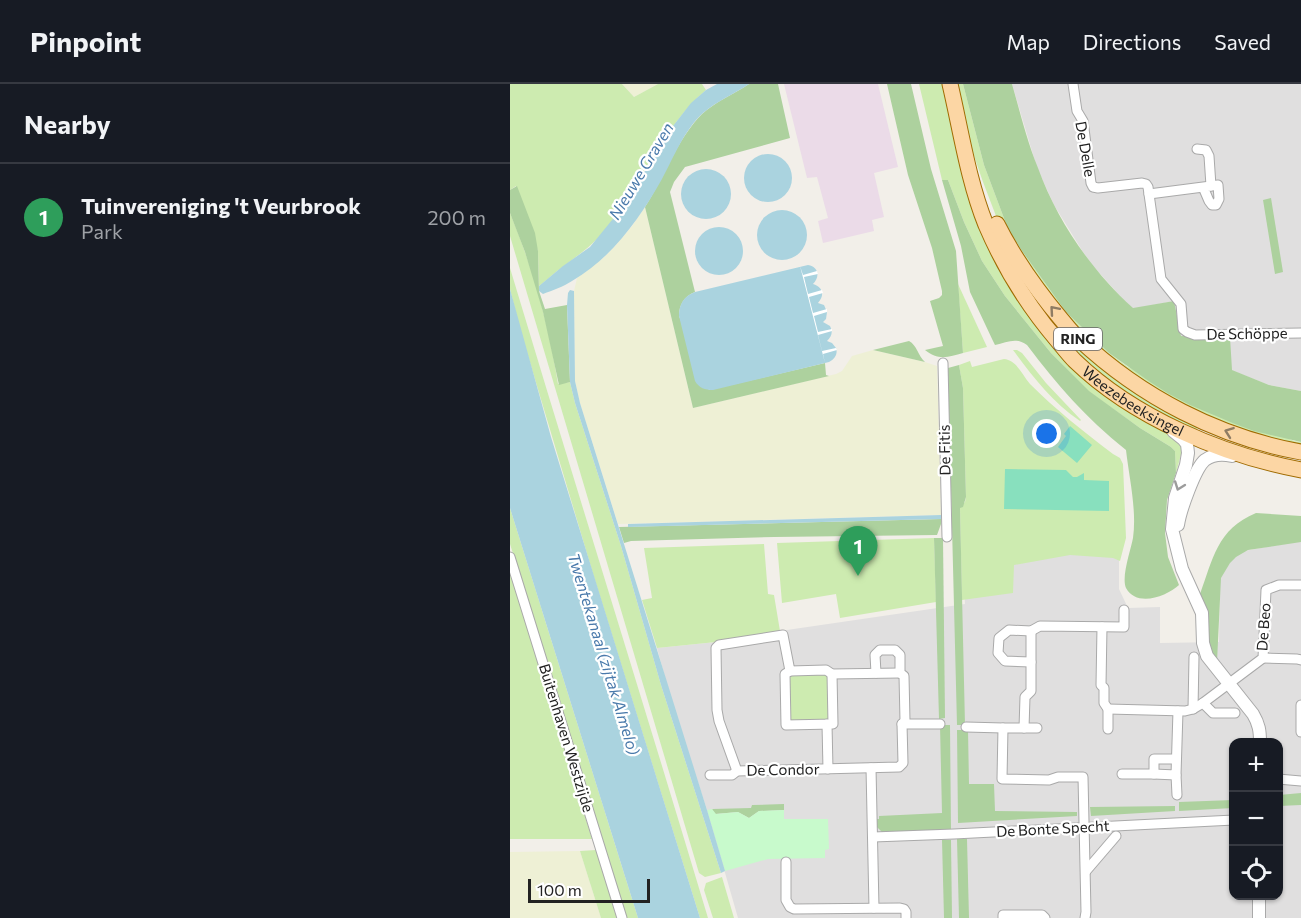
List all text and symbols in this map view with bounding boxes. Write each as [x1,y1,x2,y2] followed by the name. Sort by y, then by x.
[30,24,141,58] text: Pinpoint
[1007,29,1050,54] text: Map
[1083,29,1181,54] text: Directions
[1214,29,1271,54] text: Saved
[24,108,111,139] text: Nearby
[604,119,677,223] water label: Nieuwe Graven
[1072,120,1100,178] street label: De Delle
[81,192,361,219] text: Tuinvereniging 't Veurbrook
[39,205,48,229] text: 1
[428,205,486,229] text: 200 m
[81,219,123,243] text: Park
[1050,306,1061,317] one-way arrow
[1206,323,1288,343] street label: De Schöppe
[1054,328,1102,350] road number: RING
[1079,362,1187,439] street label: Weezebeeksingel
[1032,419,1061,448] your location
[935,424,953,476] street label: De Fitis
[1224,426,1235,439] one-way arrow
[1174,480,1186,491] one-way arrow
[838,526,878,576] pin: 1
[565,551,644,757] water label: Twentekanaal (zijtak Almelo)
[1252,602,1274,652] street label: De Beo
[536,661,598,814] street label: Buitenhaven Westzijde
[1229,738,1283,900] map controls
[1229,738,1283,792] button: +
[746,759,820,779] street label: De Condor
[1229,792,1283,846] button: −
[996,816,1110,840] street label: De Bonte Specht
[1229,846,1283,900] button: locate
[528,876,650,904] scale bar
[537,880,582,899] text: 100 m

